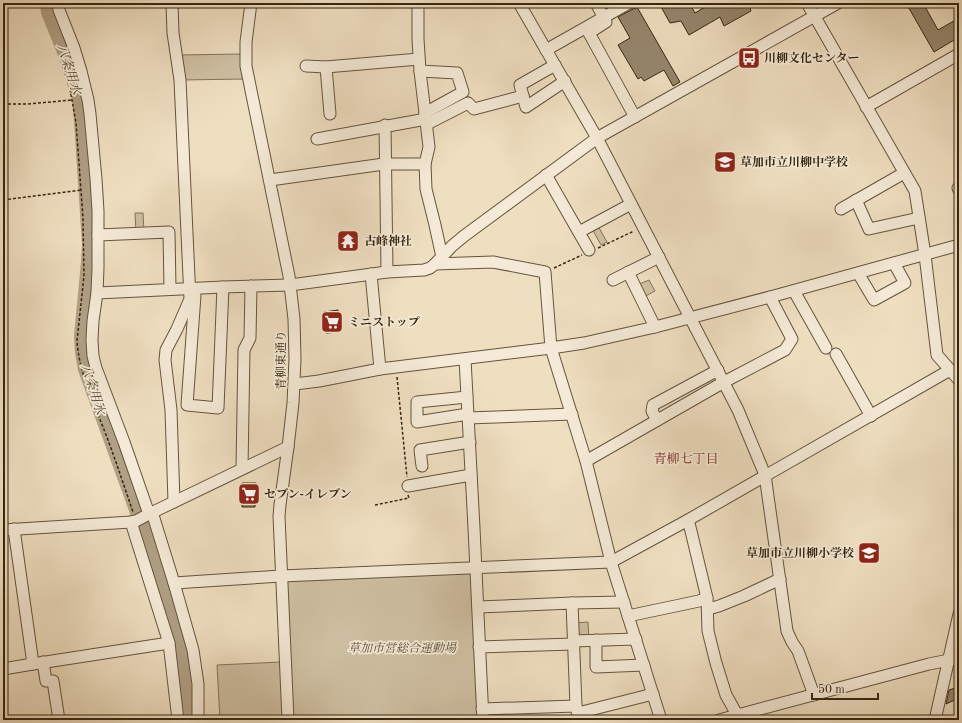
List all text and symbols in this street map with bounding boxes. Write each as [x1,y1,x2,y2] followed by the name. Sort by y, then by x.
[54,42,84,98] water label: 八条用水
[736,45,762,71] bus stop icon: 川柳文化センター
[764,51,860,65] place label: 川柳文化センター
[712,149,738,175] school or university icon: 草加市立川柳中学校
[740,155,848,169] place label: 草加市立川柳中学校
[335,228,361,254] temple icon: 古峰神社
[364,234,412,248] place label: 古峰神社
[319,309,345,335] supermarket icon: ミニストップ
[348,316,420,329] place label: ミニストップ
[274,330,288,390] street label: 青柳東通り
[79,362,108,418] water label: 八条用水
[653,452,719,466] district label: 青柳七丁目
[236,481,262,507] supermarket icon: セブン-イレブン
[264,487,351,501] place label: セブン-イレブン
[856,540,882,566] school or university icon: 草加市立川柳小学校
[746,546,854,560] place label: 草加市立川柳小学校
[348,641,457,655] park label: 草加市営総合運動場
[812,675,878,701] scale bar
[818,683,845,696] text: 50 m

